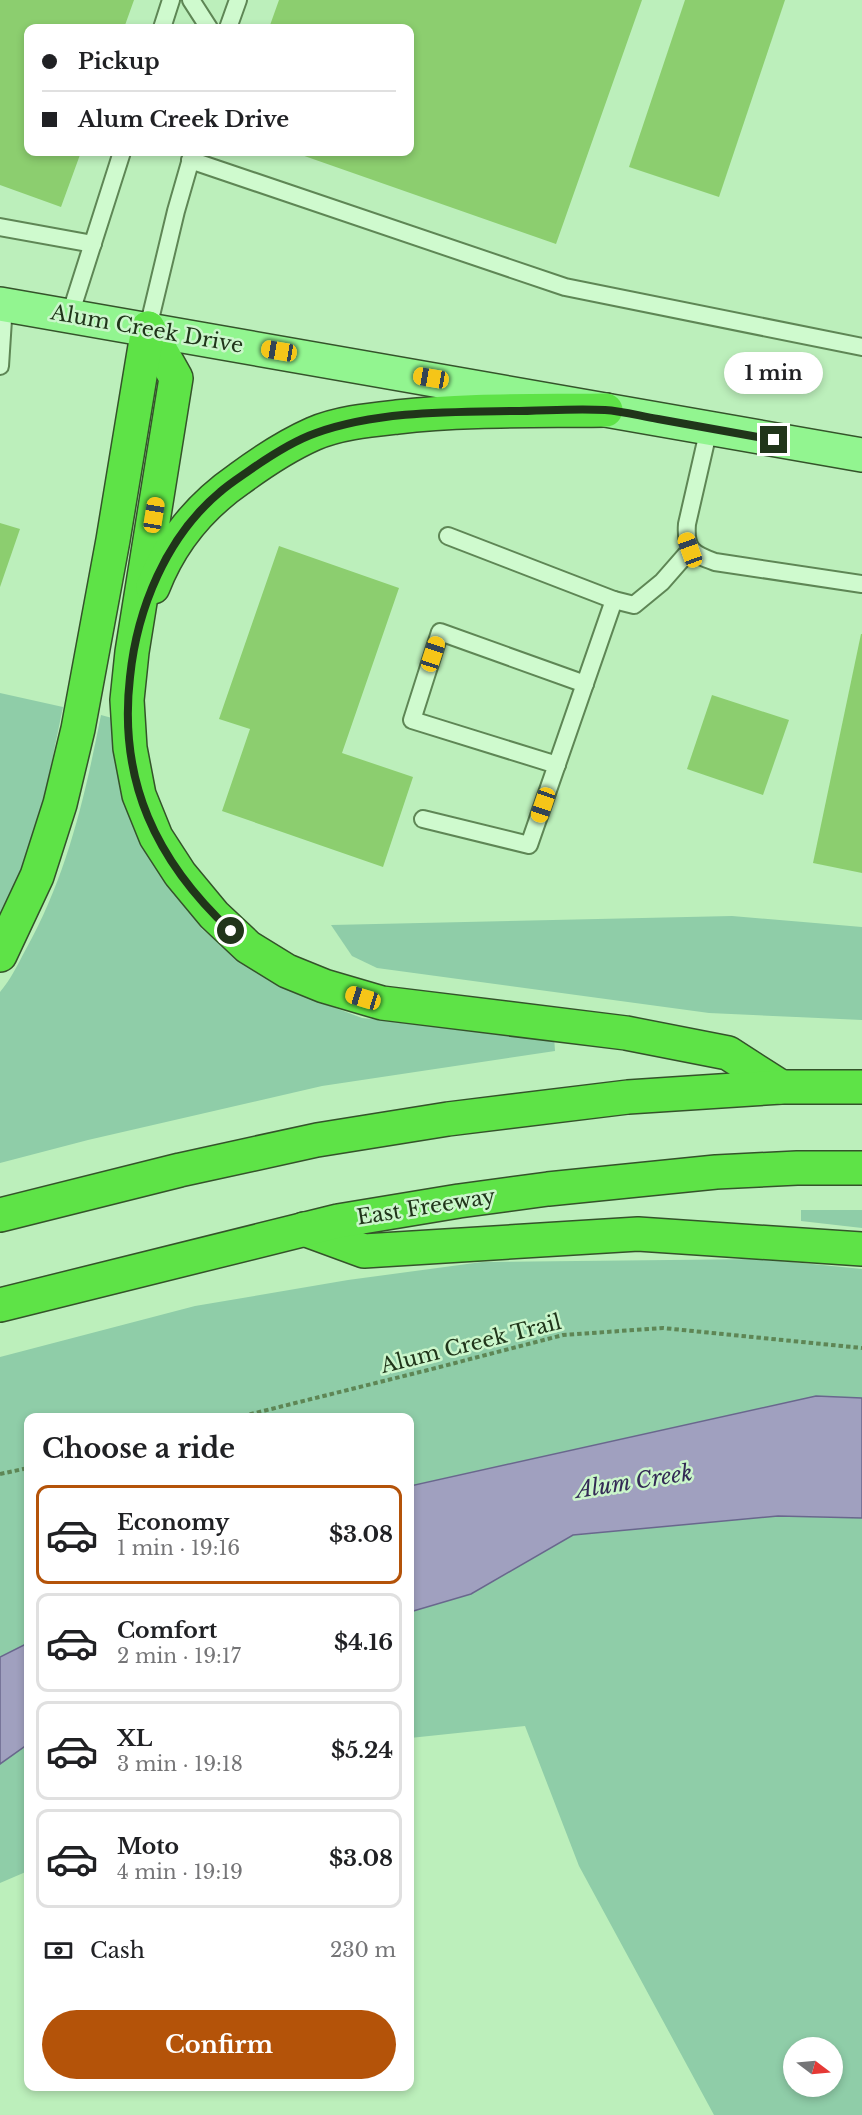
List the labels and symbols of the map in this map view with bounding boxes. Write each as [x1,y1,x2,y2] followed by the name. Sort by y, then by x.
[48,299,245,359] street label: Alum Creek Drive
[260,339,298,363] car
[724,353,824,395] callout: 1 min
[412,366,450,390] car
[760,426,787,453] route end
[142,496,166,534] car
[675,530,705,570] car
[419,634,447,674] car
[529,785,557,825] car
[217,917,244,944] route start
[343,984,383,1012] car
[355,1183,498,1231] street label: East Freeway
[377,1309,564,1379] street label: Alum Creek Trail
[571,1459,694,1504] water label: Alum Creek
[783,2037,843,2097] north arrow

